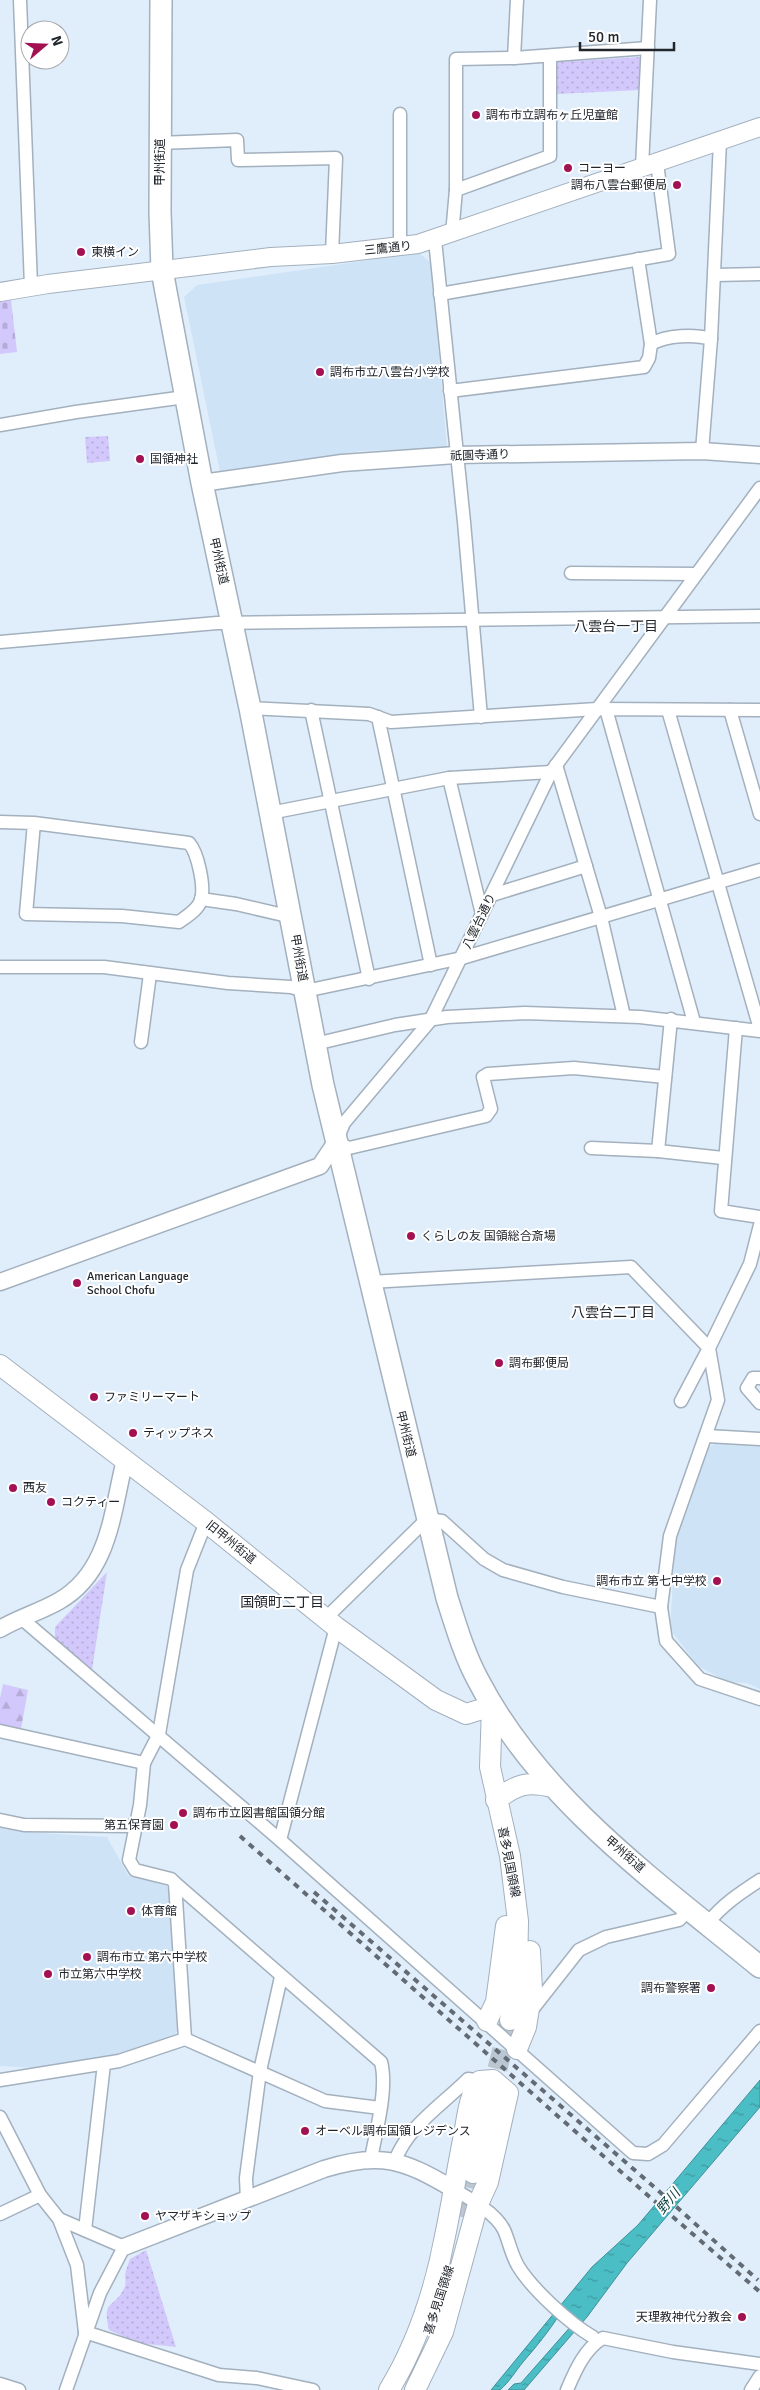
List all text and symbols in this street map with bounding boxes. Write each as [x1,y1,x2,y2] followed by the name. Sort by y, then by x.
[20,20,70,70] north arrow
[580,20,674,52] scale bar
[588,28,619,46] text: 50 m
[47,34,66,48] text: N
[486,108,618,123] place label: 調布市立調布ヶ丘児童館
[470,109,482,121] marker: 調布市立調布ヶ丘児童館
[153,138,168,186] street label: 甲州街道
[578,161,626,176] place label: コーヨー
[562,162,574,174] marker: コーヨー
[571,178,667,193] place label: 調布八雲台郵便局
[671,179,683,191] marker: 調布八雲台郵便局
[363,239,413,258] street label: 三鷹通り
[91,245,139,260] place label: 東横イン
[75,246,87,258] marker: 東横イン
[330,365,450,380] place label: 調布市立八雲台小学校
[314,366,326,378] marker: 調布市立八雲台小学校
[450,447,510,464] street label: 祇園寺通り
[150,452,198,467] place label: 国領神社
[134,453,146,465] marker: 国領神社
[206,536,231,586] street label: 甲州街道
[574,618,658,635] district label: 八雲台一丁目
[460,891,499,951] street label: 八雲台通り
[287,933,310,983] street label: 甲州街道
[421,1229,556,1244] place label: くらしの友 国領総合斎場
[405,1230,417,1242] marker: くらしの友 国領総合斎場
[87,1269,189,1298] place label: American Language School Chofu
[71,1277,83,1289] marker: American Language School Chofu
[571,1304,655,1321] district label: 八雲台二丁目
[509,1356,569,1371] place label: 調布郵便局
[493,1357,505,1369] marker: 調布郵便局
[104,1390,200,1405] place label: ファミリーマート
[88,1391,100,1403] marker: ファミリーマート
[392,1409,419,1459] street label: 甲州街道
[143,1426,214,1441] place label: ティップネス
[127,1427,139,1439] marker: ティップネス
[23,1481,47,1496] place label: 西友
[7,1482,19,1494] marker: 西友
[61,1495,120,1510] place label: コクティー
[45,1496,57,1508] marker: コクティー
[203,1518,259,1567] street label: 旧甲州街道
[596,1574,707,1589] place label: 調布市立 第七中学校
[711,1575,723,1587] marker: 調布市立 第七中学校
[240,1594,324,1611] district label: 国領町二丁目
[193,1806,325,1821] place label: 調布市立図書館国領分館
[177,1807,189,1819] marker: 調布市立図書館国領分館
[104,1818,164,1833] place label: 第五保育園
[168,1819,180,1831] marker: 第五保育園
[494,1825,523,1899] street label: 喜多見国領線
[602,1833,648,1876] street label: 甲州街道
[141,1904,177,1919] place label: 体育館
[125,1905,137,1917] marker: 体育館
[97,1950,208,1965] place label: 調布市立 第六中学校
[81,1951,93,1963] marker: 調布市立 第六中学校
[58,1967,142,1982] place label: 市立第六中学校
[42,1968,54,1980] marker: 市立第六中学校
[641,1981,701,1996] place label: 調布警察署
[705,1982,717,1994] marker: 調布警察署
[315,2124,471,2139] place label: オーベル調布国領レジデンス
[299,2125,311,2137] marker: オーベル調布国領レジデンス
[653,2184,685,2218] water label: 野川
[155,2209,251,2224] place label: ヤマザキショップ
[139,2210,151,2222] marker: ヤマザキショップ
[421,2264,458,2337] street label: 喜多見国領線
[636,2310,732,2325] place label: 天理教神代分教会
[736,2311,748,2323] marker: 天理教神代分教会

